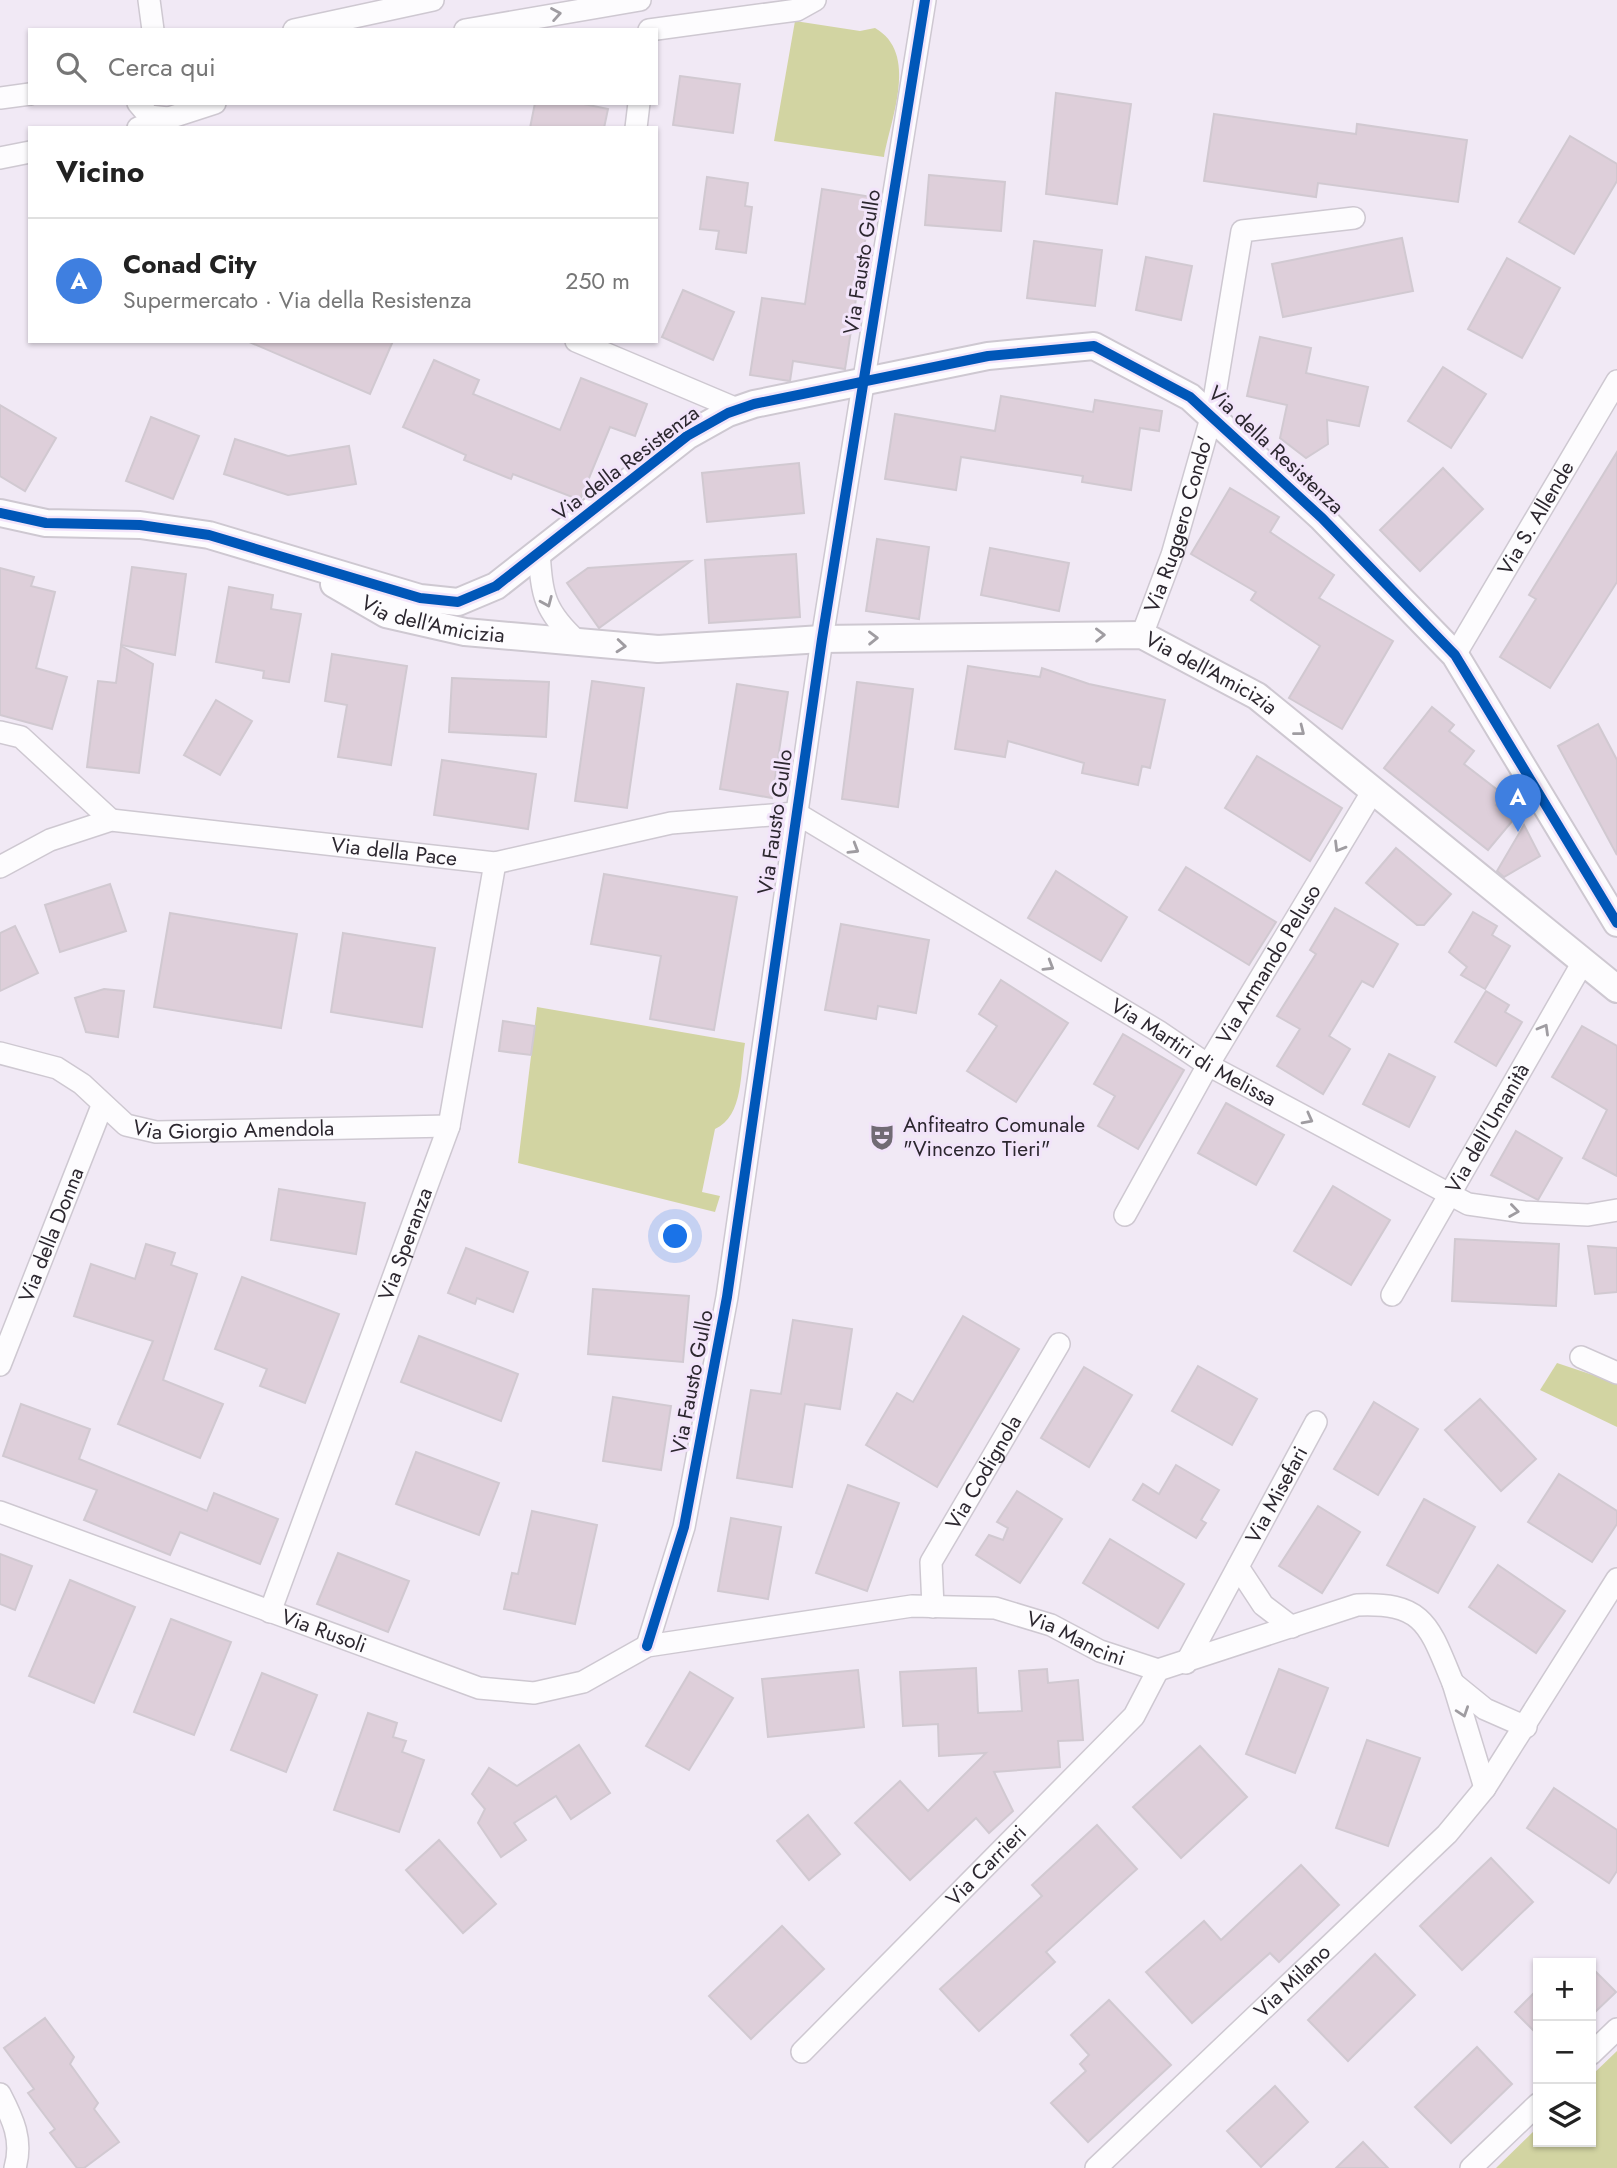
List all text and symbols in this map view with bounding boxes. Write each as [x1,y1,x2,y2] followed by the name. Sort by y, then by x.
[550,7,562,22] one-way arrow
[28,28,658,105] search box
[52,48,90,86] icon: search
[108,48,216,86] text: Cerca qui
[56,150,144,193] text: Vicino
[836,187,888,337] street label: Via Fausto Gullo
[123,245,257,283] text: Conad City
[71,264,87,298] text: A
[565,264,630,298] text: 250 m
[123,283,472,317] text: Supermercato · Via della Resistenza
[1201,379,1351,521] street label: Via della Resistenza
[547,398,705,528] street label: Via della Resistenza
[1137,432,1220,617] street label: Via Ruggero Condo'
[1490,455,1582,581] street label: Via S. Allende
[355,588,506,650] street label: Via dell'Amicizia
[539,595,553,607] one-way arrow
[1139,624,1284,722] street label: Via dell'Amicizia
[1095,627,1106,643] one-way arrow
[868,630,878,646] one-way arrow
[616,638,627,653] one-way arrow
[1293,722,1305,735] one-way arrow
[750,747,800,897] street label: Via Fausto Gullo
[1495,774,1541,832] pin: A
[330,830,459,874] street label: Via della Pace
[847,840,860,853] one-way arrow
[1334,840,1347,853] one-way arrow
[1209,879,1328,1050] street label: Via Armando Peluso
[1042,957,1055,970] one-way arrow
[1105,991,1281,1114] street label: Via Martiri di Melissa
[1536,1024,1549,1036] one-way arrow
[1438,1058,1537,1199] street label: Via dell'Umanità
[903,1110,1085,1164] place label: Anfiteatro Comunale "Vincenzo Tieri"
[1301,1111,1313,1124] one-way arrow
[130,1112,335,1147] street label: Via Giorgio Amendola
[867,1122,897,1152] theatre icon: Anfiteatro Comunale "Vincenzo Tieri"
[11,1163,91,1307] street label: Via della Donna
[371,1184,440,1305] street label: Via Speranza
[1508,1203,1520,1218] one-way arrow
[658,1219,692,1253] your location
[663,1307,721,1457] street label: Via Fausto Gullo
[938,1409,1029,1535] street label: Via Codignola
[1238,1441,1315,1549] street label: Via Misefari
[277,1602,371,1660] street label: Via Rusoli
[1023,1603,1129,1673] street label: Via Mancini
[1455,1705,1469,1718] one-way arrow
[939,1818,1033,1913] street label: Via Carrieri
[1247,1937,1337,2025] street label: Via Milano
[1533,1958,1596,2147] map controls
[1533,1958,1596,2021] button: +
[1533,2021,1596,2084] button: −
[1533,2084,1596,2147] button: layers

